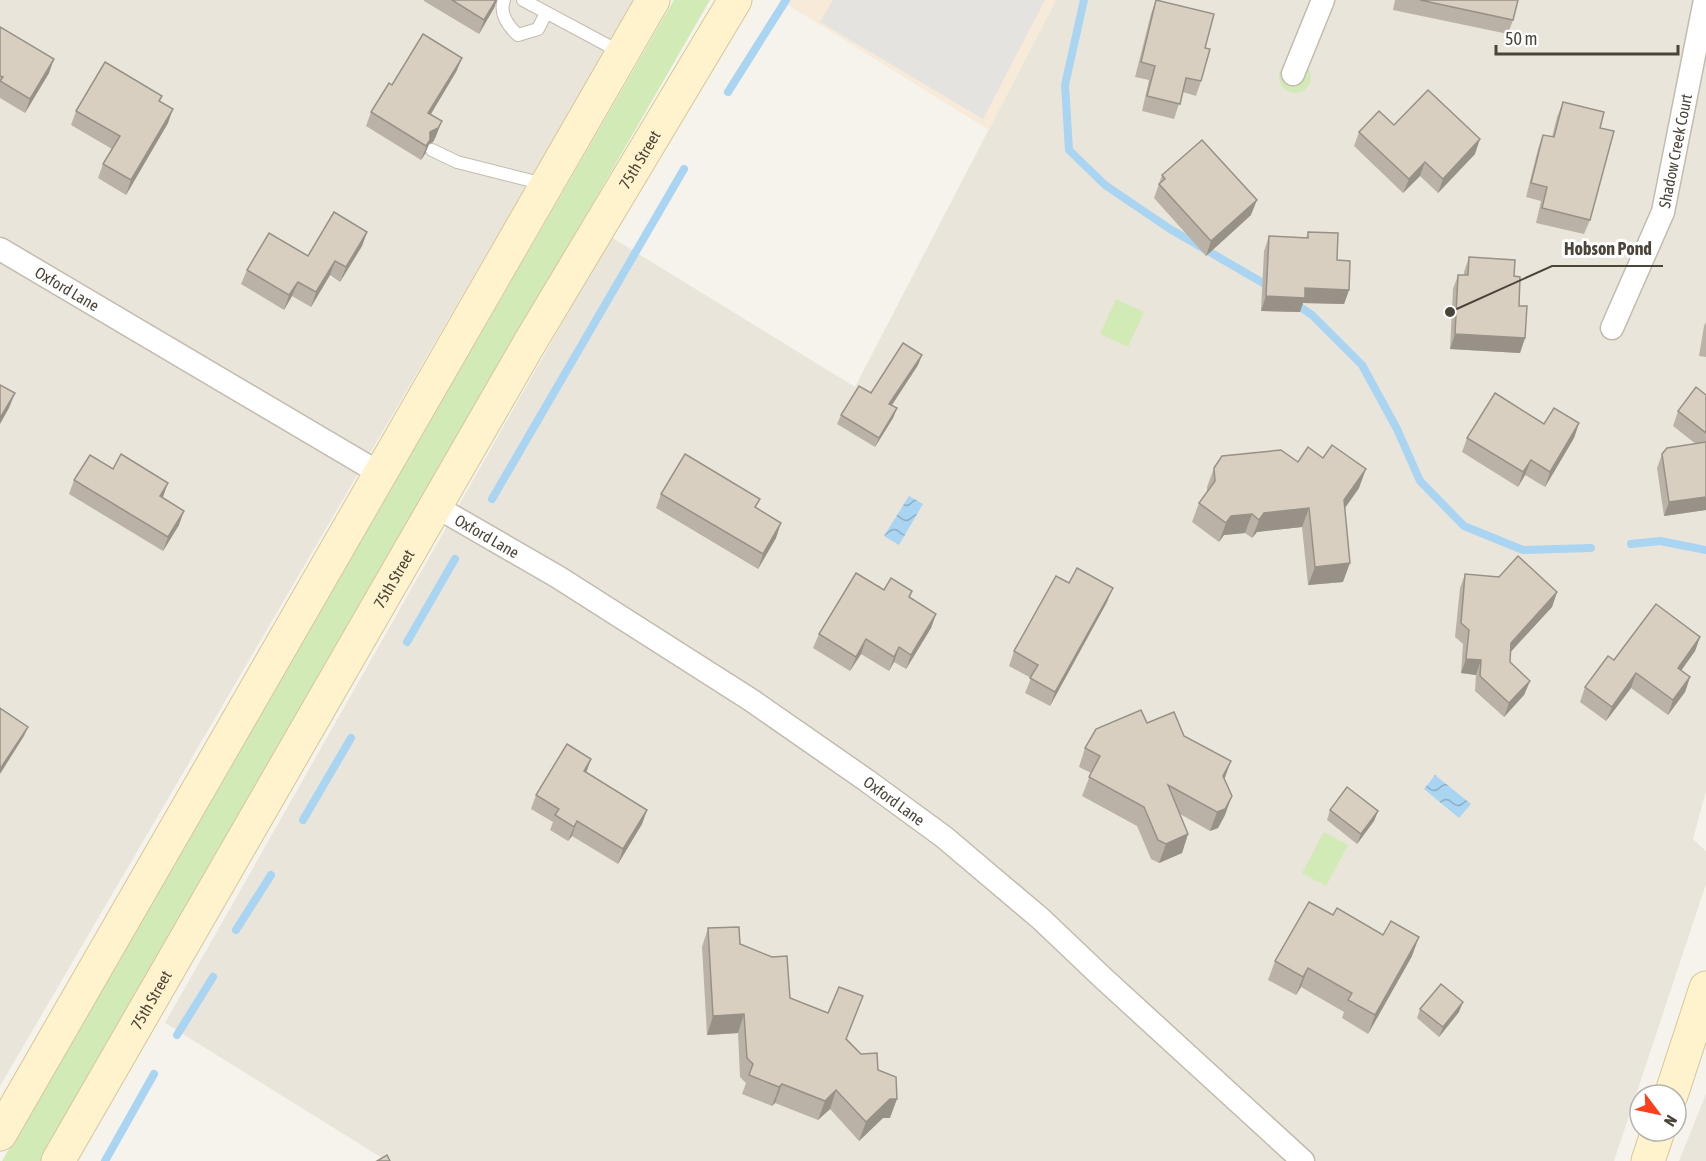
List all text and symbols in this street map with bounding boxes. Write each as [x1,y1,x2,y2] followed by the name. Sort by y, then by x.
[1496,18,1678,56] scale bar
[1505,28,1537,49] text: 50 m
[1655,92,1695,210] street label: Shadow Creek Court
[615,127,664,192] street label: 75th Street
[1552,230,1663,266] callout: Hobson Pond
[1564,238,1652,259] text: Hobson Pond
[32,263,102,314] street label: Oxford Lane
[452,510,522,562] street label: Oxford Lane
[370,546,418,611] street label: 75th Street
[860,772,928,829] street label: Oxford Lane
[127,967,175,1032] street label: 75th Street
[1628,1083,1688,1143] north arrow
[1661,1112,1681,1130] text: N

